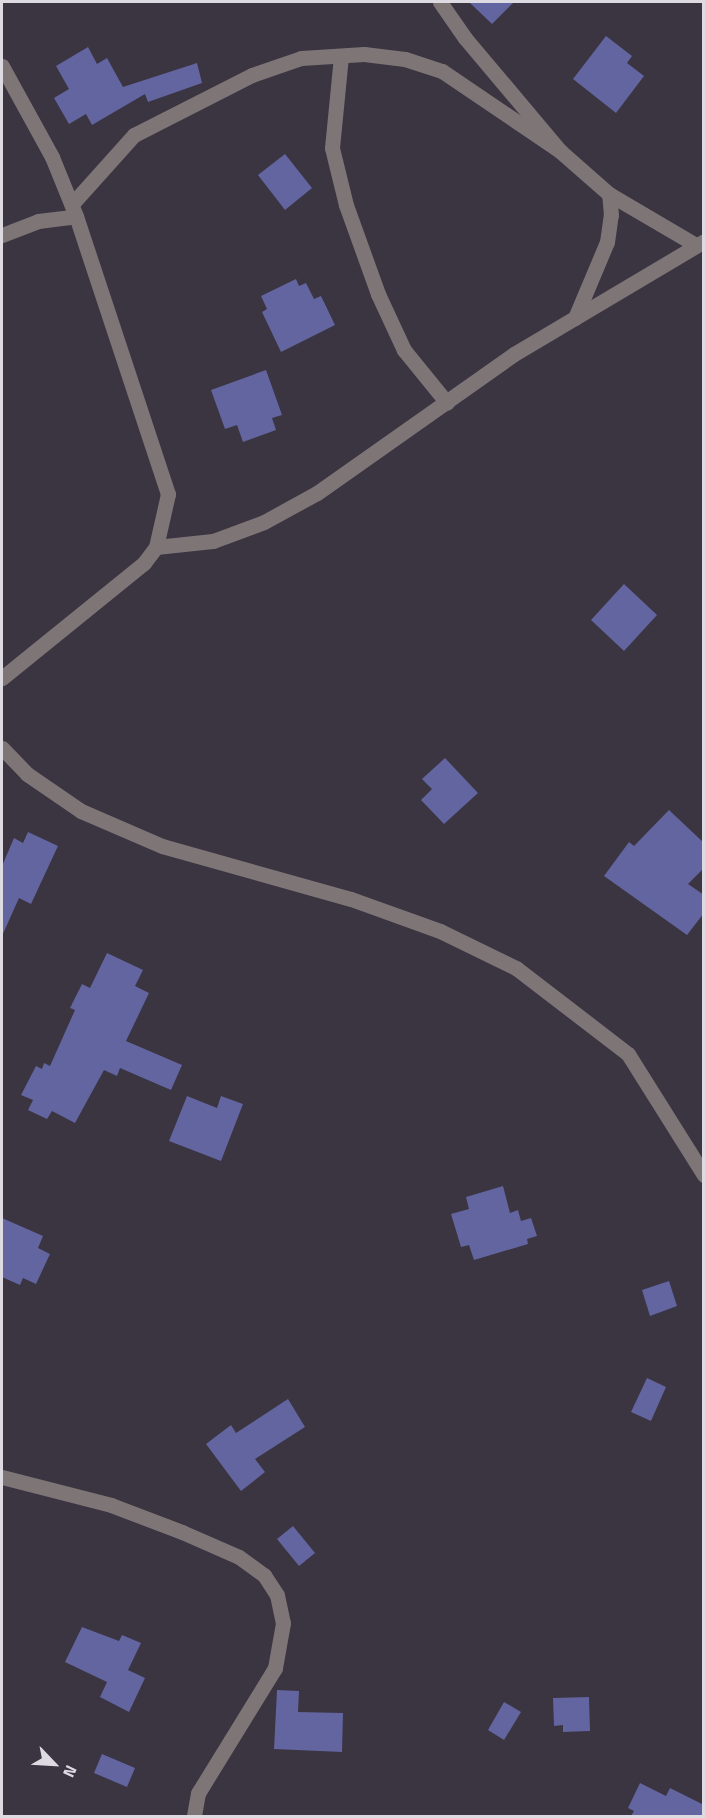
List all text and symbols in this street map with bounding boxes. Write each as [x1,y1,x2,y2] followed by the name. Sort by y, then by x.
[24,1734,84,1794] north arrow
[57,1762,84,1782] text: N

